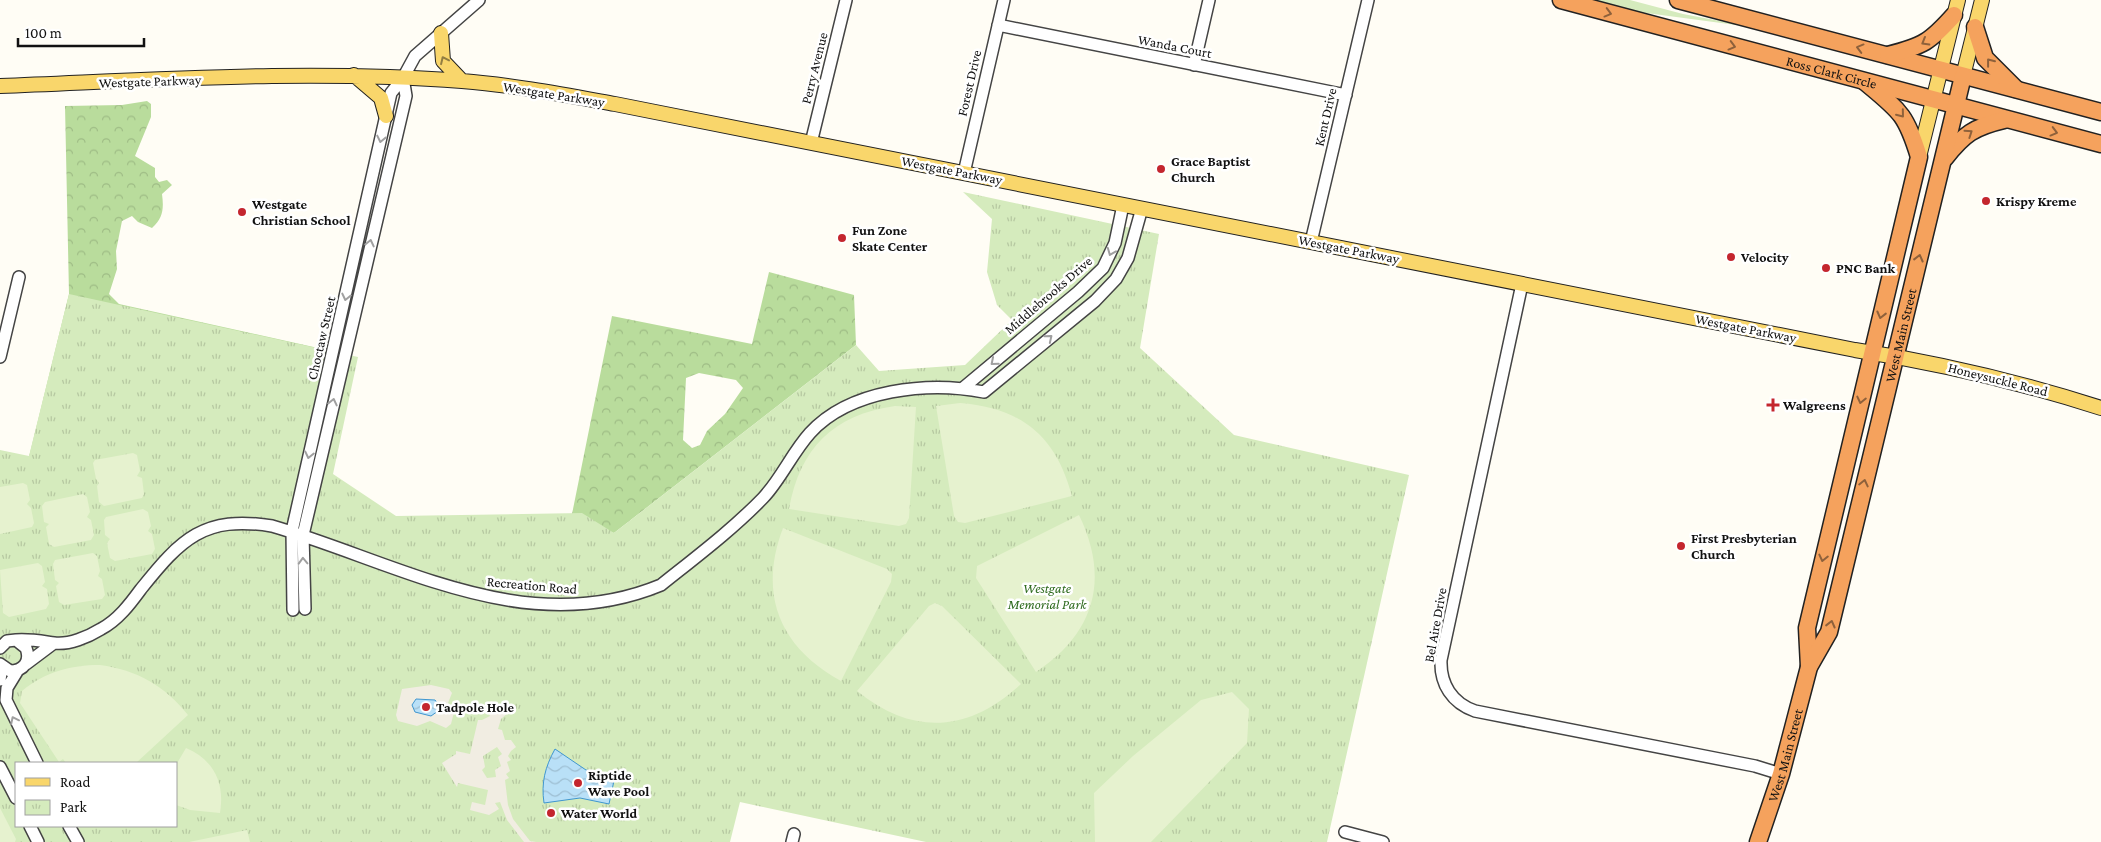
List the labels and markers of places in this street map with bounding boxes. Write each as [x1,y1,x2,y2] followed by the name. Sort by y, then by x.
[1171,153,1251,185] place label: Grace Baptist Church
[1155,163,1167,175] marker: Grace Baptist Church
[1996,193,2077,209] place label: Krispy Kreme
[1980,195,1992,207] marker: Krispy Kreme
[251,196,350,228] place label: Westgate Christian School
[236,206,248,218] marker: Westgate Christian School
[852,222,928,254] place label: Fun Zone Skate Center
[836,232,848,244] marker: Fun Zone Skate Center
[1740,249,1789,265] place label: Velocity
[1725,251,1737,263] marker: Velocity
[1836,260,1896,276] place label: PNC Bank
[1820,262,1832,274] marker: PNC Bank
[1782,397,1846,413] place label: Walgreens
[1767,399,1779,411] marker: Walgreens
[1691,530,1797,562] place label: First Presbyterian Church
[1675,540,1687,552] marker: First Presbyterian Church
[436,699,515,715] place label: Tadpole Hole
[420,701,432,713] marker: Tadpole Hole
[587,767,649,799] place label: Riptide Wave Pool
[572,777,584,789] marker: Riptide Wave Pool
[560,805,638,821] place label: Water World
[545,807,557,819] marker: Water World

